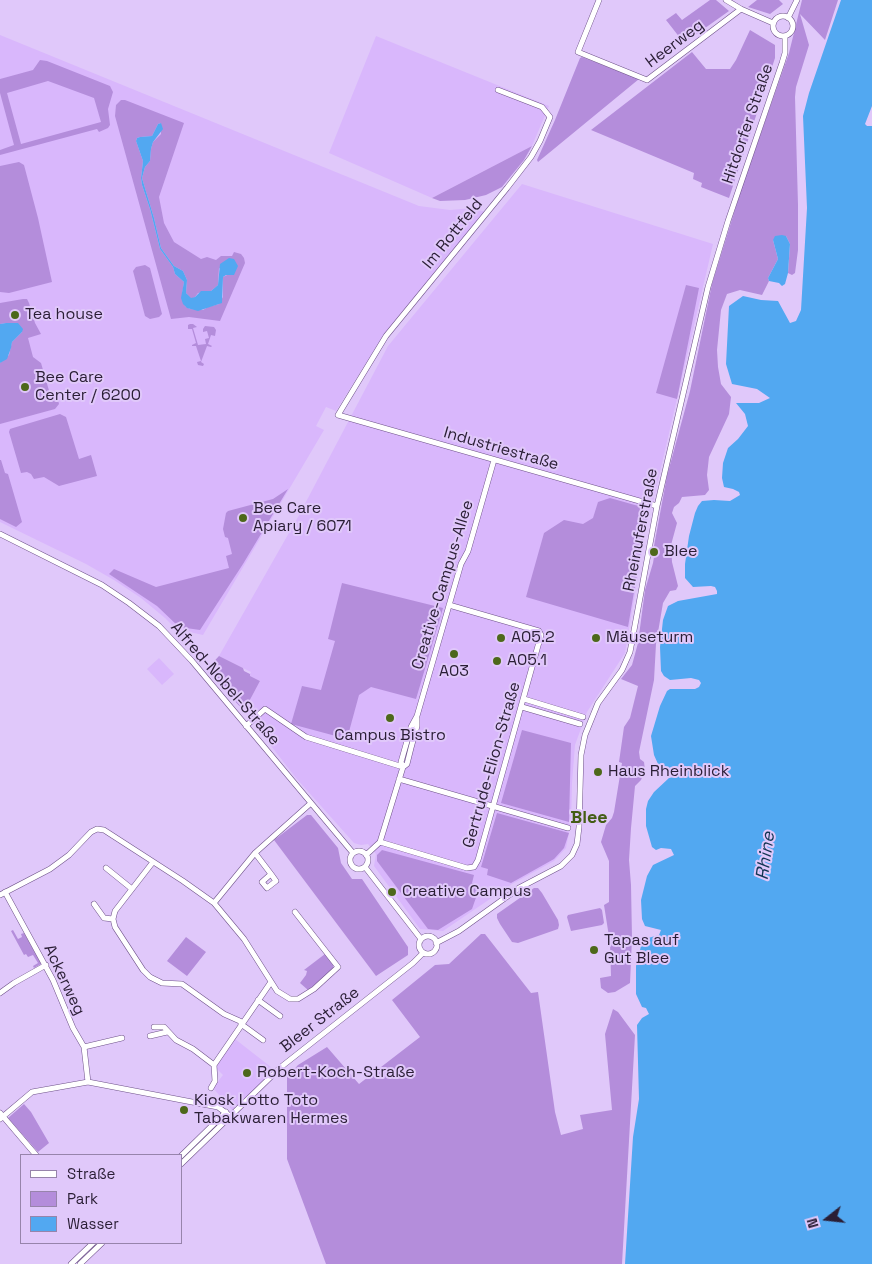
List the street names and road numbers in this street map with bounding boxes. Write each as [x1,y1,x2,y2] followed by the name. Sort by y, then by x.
[642,16,708,72] street label: Heerweg
[718,61,778,187] street label: Hitdorfer Straße
[419,195,487,273] street label: Im Rottfeld
[441,423,561,475] street label: Industriestraße
[620,467,662,593] street label: Rheinuferstraße
[408,498,478,672] street label: Creative-Campus-Allee
[166,618,284,750] street label: Alfred-Nobel-Straße
[459,680,525,850] street label: Gertrude-Elion-Straße
[39,942,89,1018] street label: Ackerweg
[277,983,363,1057] street label: Bleer Straße

